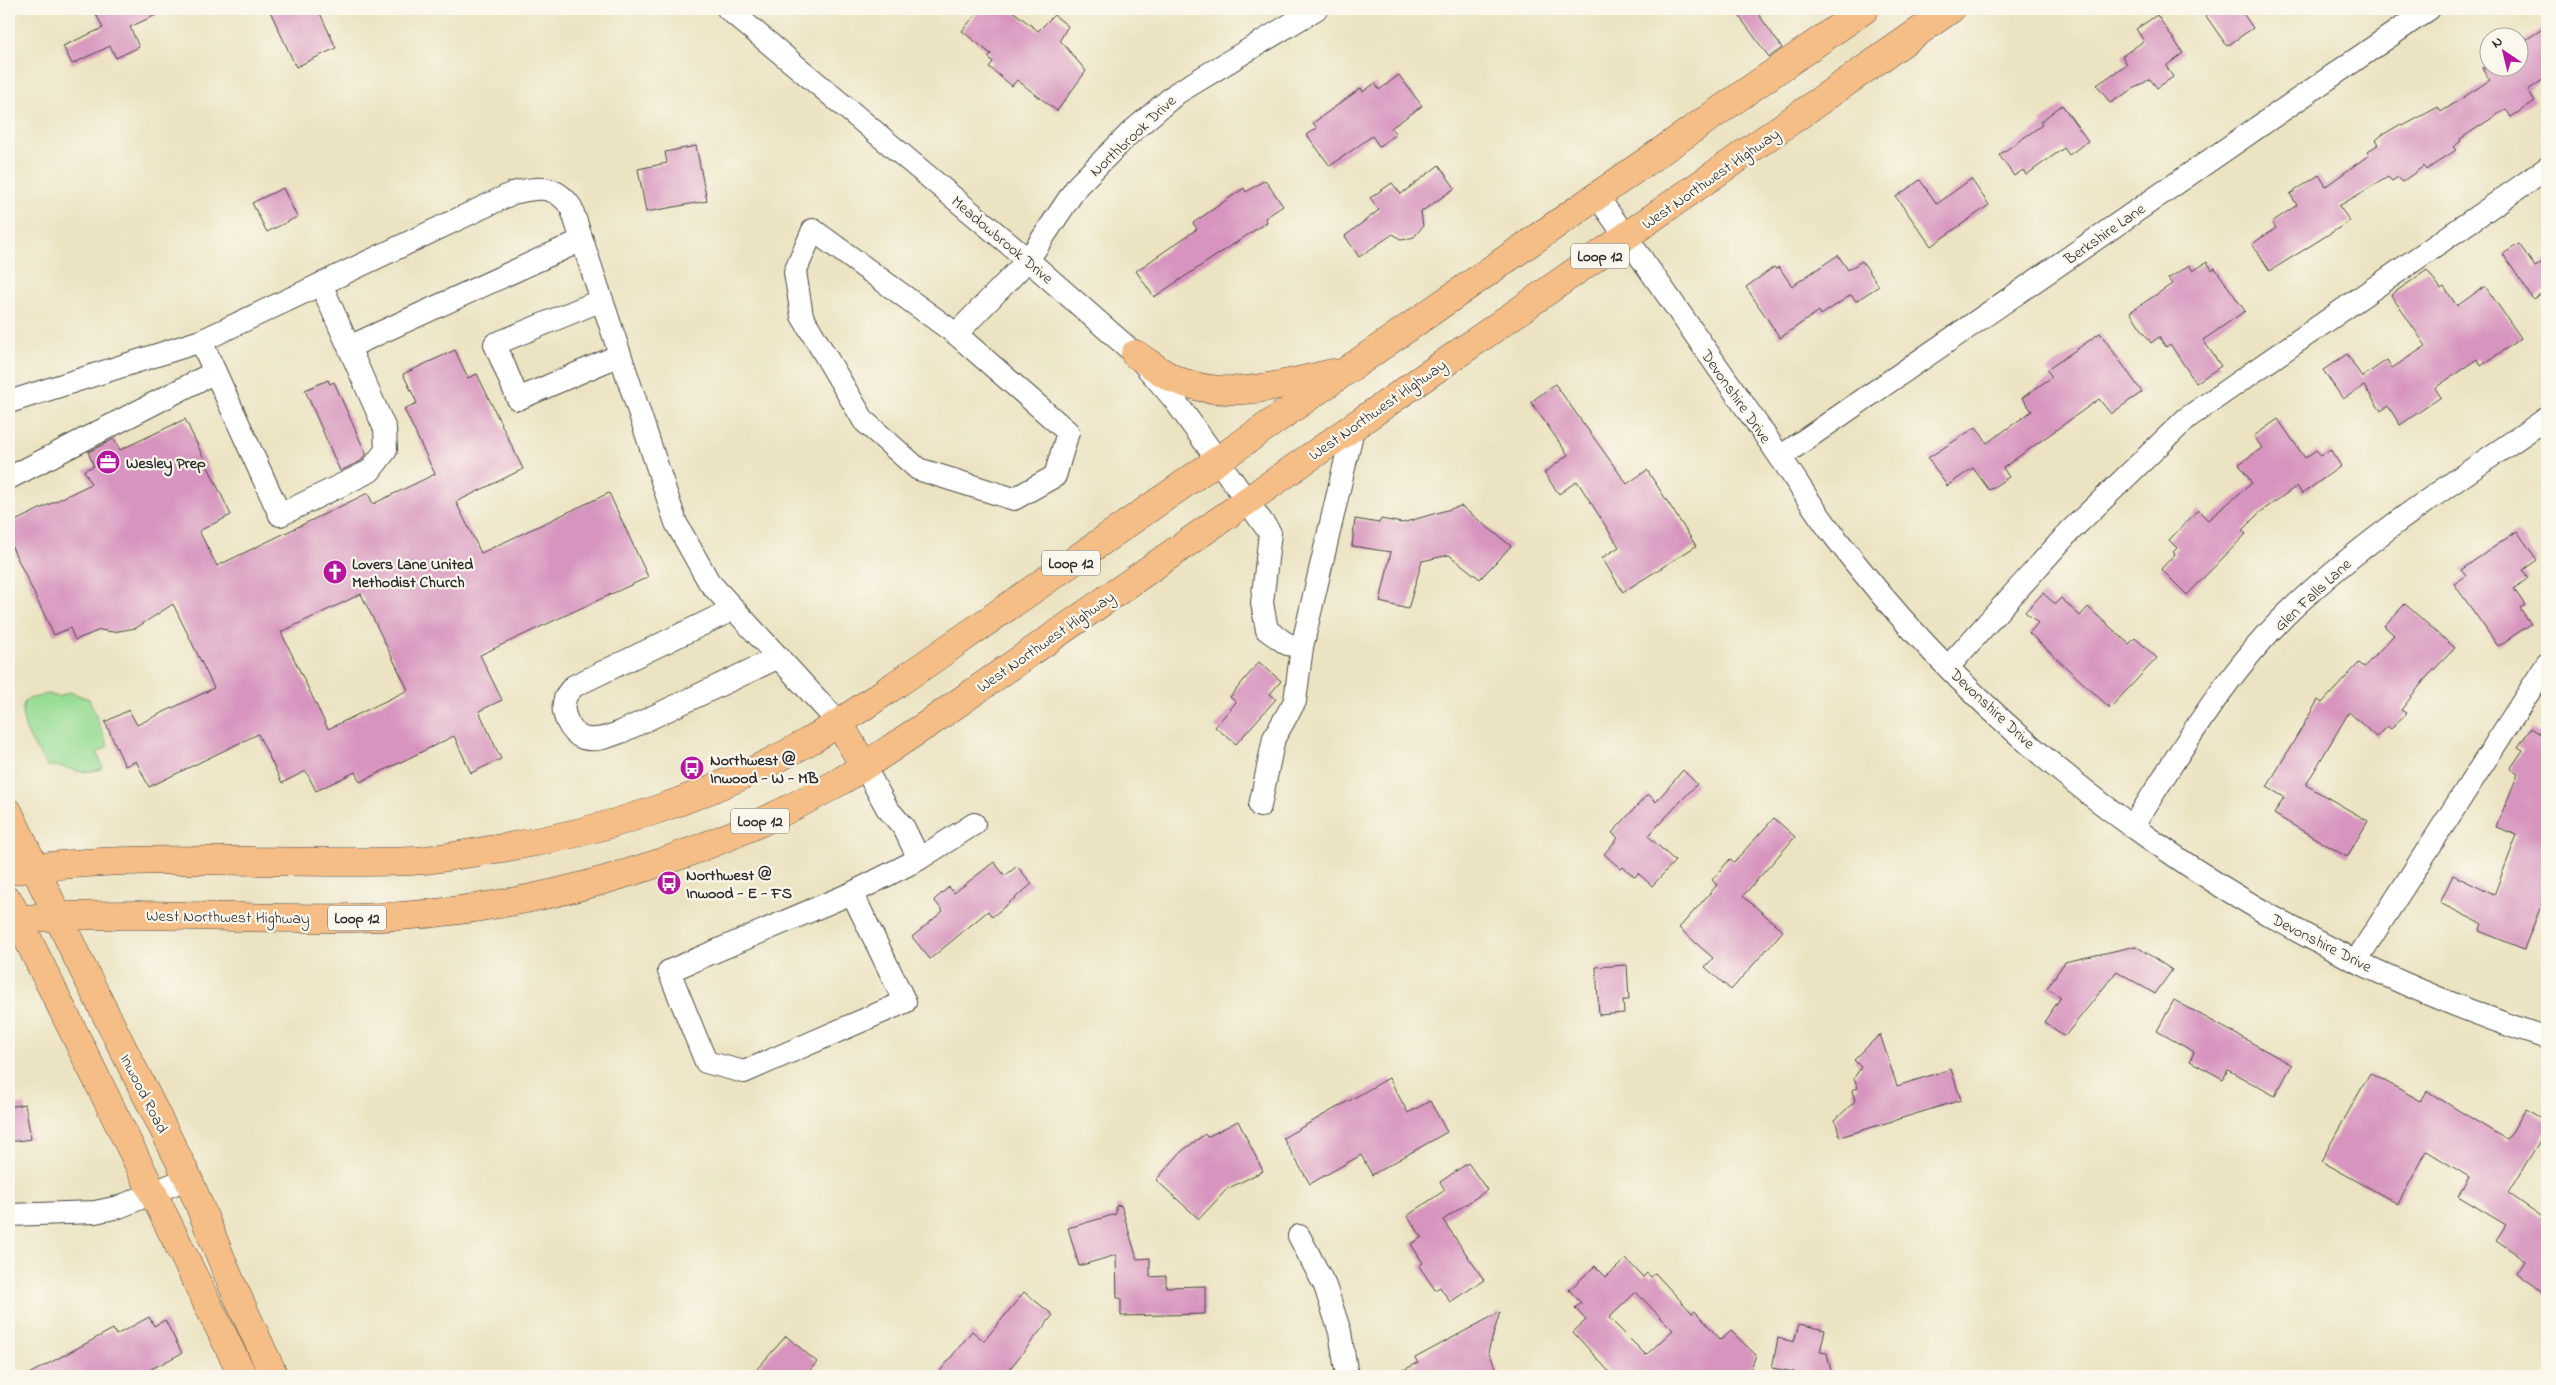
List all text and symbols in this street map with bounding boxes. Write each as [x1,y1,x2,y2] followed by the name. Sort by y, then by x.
[2478,28,2528,78] north arrow
[2488,31,2507,54] text: N
[1085,89,1183,183] street label: Northbrook Drive
[1637,123,1785,236] street label: West Northwest Highway
[945,191,1059,291] street label: Meadowbrook Drive
[2059,197,2151,272] street label: Berkshire Lane
[1571,244,1629,268] road number: Loop 12
[1694,345,1777,450] street label: Devonshire Drive
[1304,354,1452,467] street label: West Northwest Highway
[95,449,121,475] office icon: Wesley Prep
[126,452,206,477] place label: Wesley Prep
[1042,550,1100,576] road number: Loop 12
[352,553,473,595] place label: Lovers Lane United Methodist Church
[2269,553,2358,638] street label: Glen Falls Lane
[322,559,348,585] church icon: Lovers Lane United Methodist Church
[972,586,1120,699] street label: West Northwest Highway
[1943,663,2040,756] street label: Devonshire Drive
[710,749,819,791] place label: Northwest @ Inwood - W - MB
[679,755,705,781] bus stop icon: Northwest @ Inwood - W - MB
[731,808,789,834] road number: Loop 12
[686,864,792,906] place label: Northwest @ Inwood - E - FS
[656,870,682,896] bus stop icon: Northwest @ Inwood - E - FS
[146,905,310,931] street label: West Northwest Highway
[328,906,386,930] road number: Loop 12
[2266,908,2376,980] street label: Devonshire Drive
[113,1050,174,1138] street label: Inwood Road

